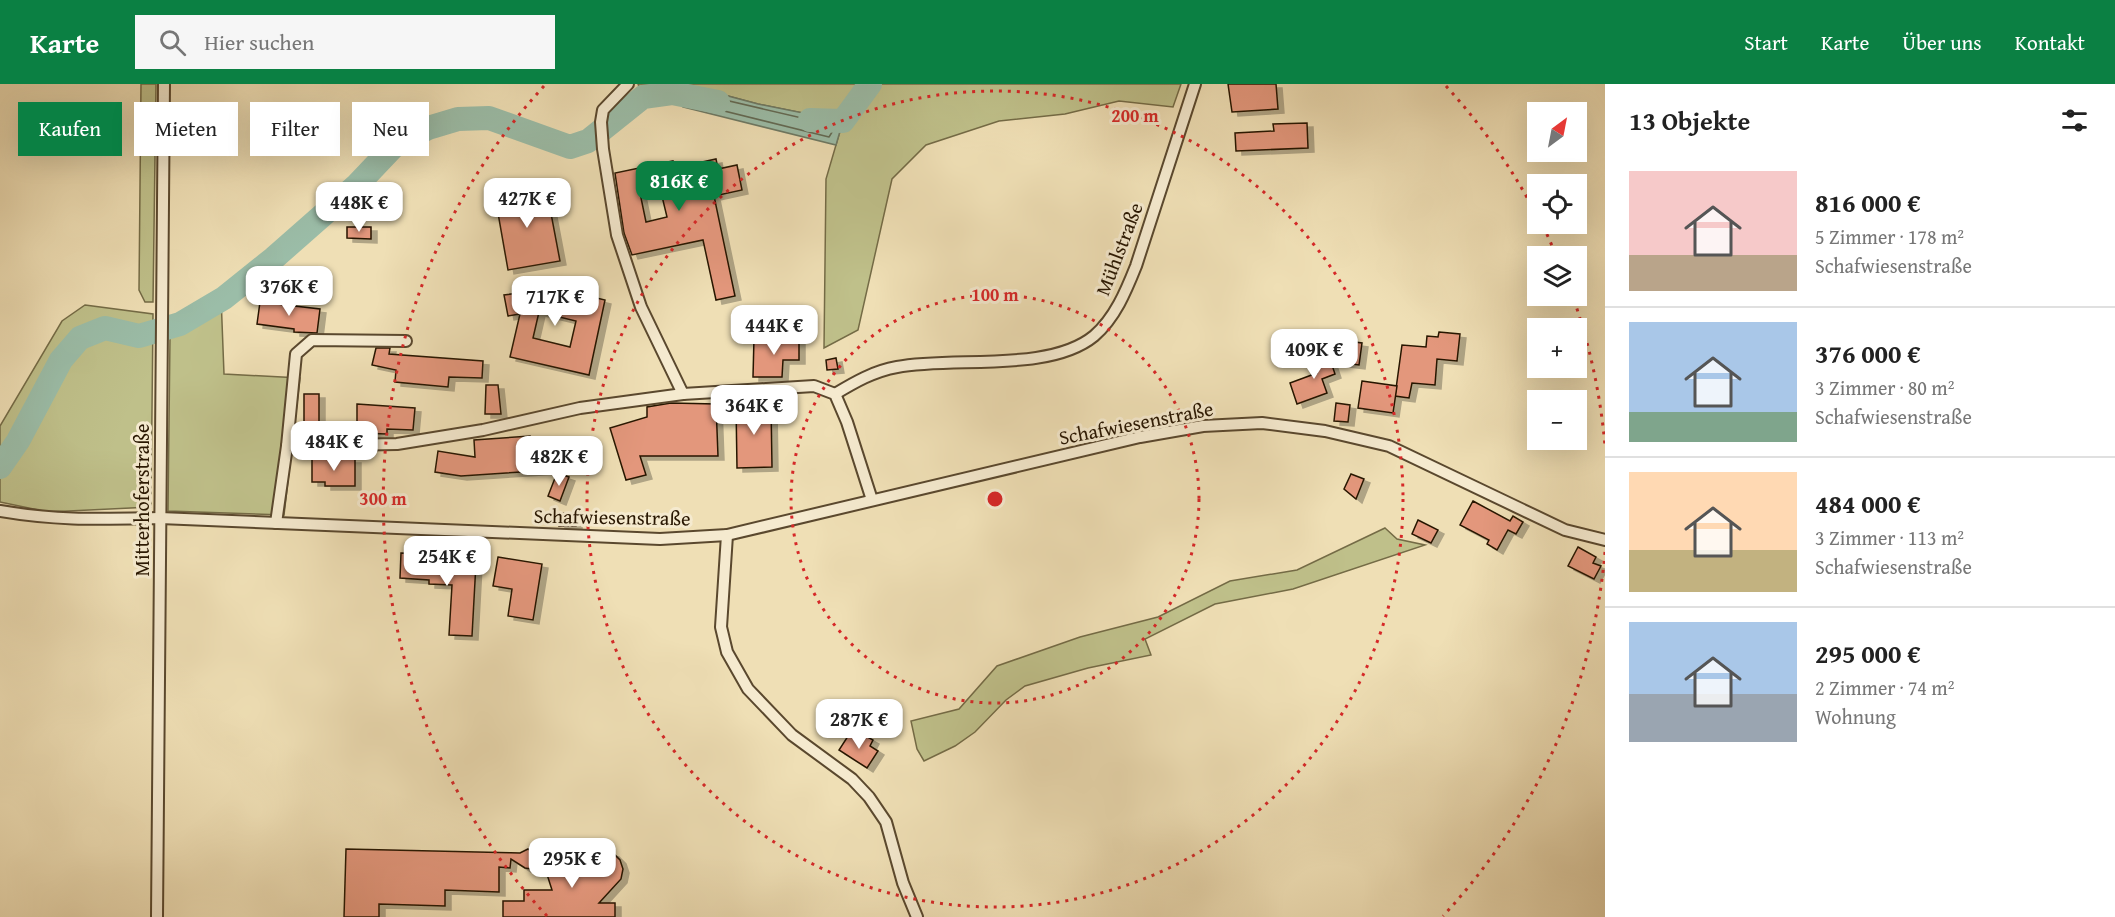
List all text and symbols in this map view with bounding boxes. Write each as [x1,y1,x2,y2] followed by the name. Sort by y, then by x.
[135,15,555,69] search box
[30,22,99,63] text: Karte
[156,26,189,59] icon: search
[204,26,314,58] text: Hier suchen
[1744,27,1788,58] text: Start
[1821,27,1869,58] text: Karte
[1902,27,1982,58] text: Über uns
[2015,27,2085,58] text: Kontakt
[1629,101,1750,140] text: 13 Objekte
[18,102,122,156] chip: Kaufen
[134,102,238,156] chip: Mieten
[250,102,340,156] chip: Filter
[352,102,429,156] chip: Neu
[1111,102,1159,129] text: 200 m
[1527,102,1587,162] north arrow
[1527,102,1587,450] map controls
[2058,104,2091,137] icon: filters
[630,161,728,212] pin: 816K €
[650,166,708,195] text: 816K €
[1527,174,1587,234] button: locate
[478,178,576,229] pin: 427K €
[310,182,408,233] pin: 448K €
[498,183,556,212] text: 427K €
[1815,183,1921,222] text: 816 000 €
[330,187,388,216] text: 448K €
[1677,195,1749,267] icon: home
[1087,198,1150,300] street label: Mühlstraße
[1815,222,1964,251] text: 5 Zimmer · 178 m²
[1527,246,1587,306] button: layers
[1815,251,1972,280] text: Schafwiesenstraße
[240,266,338,317] pin: 376K €
[260,271,318,300] text: 376K €
[506,276,604,327] pin: 717K €
[526,281,584,310] text: 717K €
[971,281,1019,308] text: 100 m
[725,305,823,356] pin: 444K €
[745,310,803,339] text: 444K €
[1527,318,1587,378] button: +
[1265,329,1363,380] pin: 409K €
[1285,334,1343,363] text: 409K €
[1815,334,1921,373] text: 376 000 €
[1677,346,1749,418] icon: home
[1815,373,1954,402] text: 3 Zimmer · 80 m²
[705,385,803,436] pin: 364K €
[725,390,783,419] text: 364K €
[1527,390,1587,450] button: −
[1056,393,1216,452] street label: Schafwiesenstraße
[1815,402,1972,431] text: Schafwiesenstraße
[285,421,383,472] pin: 484K €
[127,424,156,576] street label: Mitterhoferstraße
[305,426,363,455] text: 484K €
[510,436,608,487] pin: 482K €
[530,441,588,470] text: 482K €
[1815,484,1921,523] text: 484 000 €
[359,485,407,512] text: 300 m
[985,489,1005,509] centre of rings
[1677,496,1749,568] icon: home
[533,501,691,532] street label: Schafwiesenstraße
[1815,523,1964,552] text: 3 Zimmer · 113 m²
[398,536,496,587] pin: 254K €
[418,541,476,570] text: 254K €
[1815,552,1972,581] text: Schafwiesenstraße
[1815,634,1921,673] text: 295 000 €
[1677,646,1749,718] icon: home
[1815,673,1954,702] text: 2 Zimmer · 74 m²
[810,699,908,750] pin: 287K €
[1815,702,1896,731] text: Wohnung
[830,704,888,733] text: 287K €
[523,838,621,889] pin: 295K €
[543,843,601,872] text: 295K €

